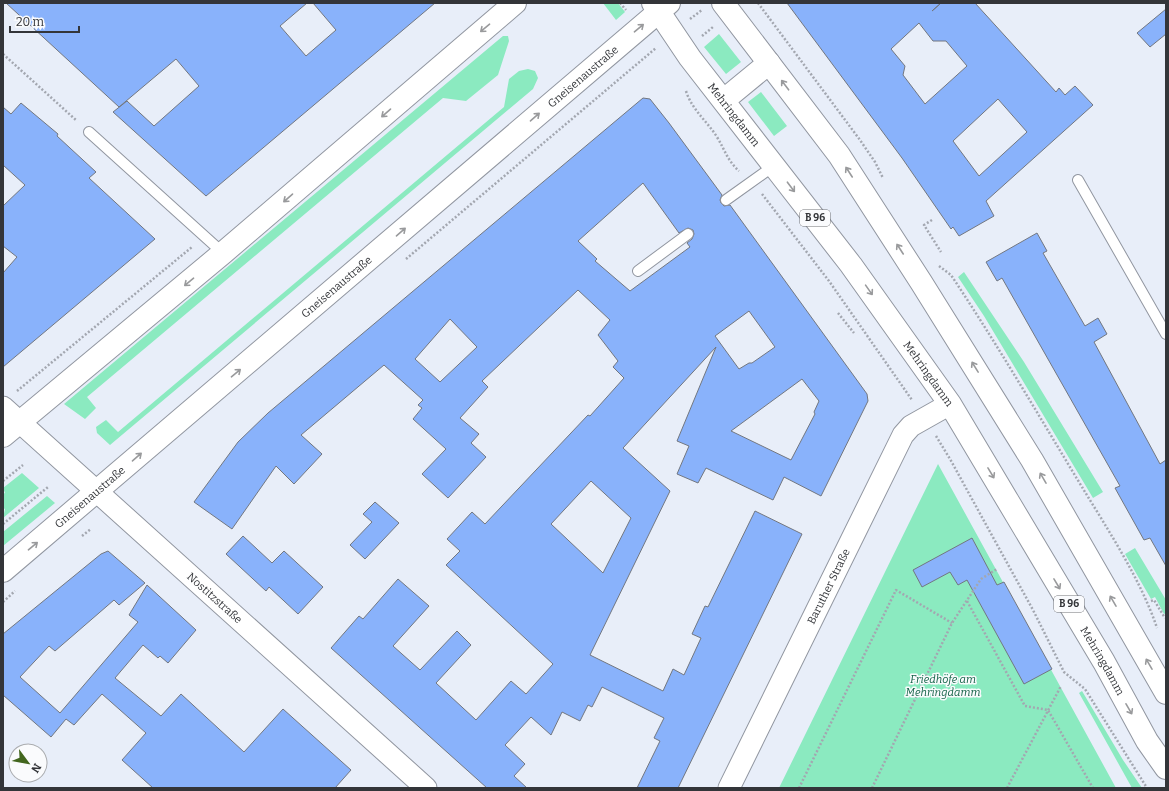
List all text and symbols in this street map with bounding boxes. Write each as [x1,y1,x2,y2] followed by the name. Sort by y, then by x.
[10,8,79,34] scale bar
[16,15,45,29] text: 20 m
[634,23,645,32] one-way arrow
[480,24,490,33] one-way arrow
[545,43,621,110] street label: Gneisenaustraße
[781,79,789,90] one-way arrow
[705,80,763,149] street label: Mehringdamm
[382,108,392,117] one-way arrow
[530,112,540,121] one-way arrow
[845,166,853,178] one-way arrow
[787,181,796,192] one-way arrow
[282,193,293,202] one-way arrow
[800,210,830,226] road number: B 96
[395,228,406,237] one-way arrow
[896,244,904,255] one-way arrow
[298,253,374,320] street label: Gneisenaustraße
[183,277,194,286] one-way arrow
[865,285,874,296] one-way arrow
[901,339,956,409] street label: Mehringdamm
[971,362,979,373] one-way arrow
[231,368,242,377] one-way arrow
[132,452,143,461] one-way arrow
[52,463,128,531] street label: Gneisenaustraße
[988,467,996,479] one-way arrow
[1038,473,1046,485] one-way arrow
[27,541,38,550] one-way arrow
[804,546,853,626] street label: Baruther Straße
[185,570,245,626] street label: Nostitzstraße
[1054,578,1062,590] one-way arrow
[1109,595,1117,607] one-way arrow
[1054,596,1084,612] road number: B 96
[1078,624,1128,698] street label: Mehringdamm
[1145,658,1153,670] one-way arrow
[906,673,980,699] park label: Friedhöfe am Mehringdamm
[1125,703,1133,715] one-way arrow
[8,743,48,783] north arrow
[28,761,44,776] text: N

